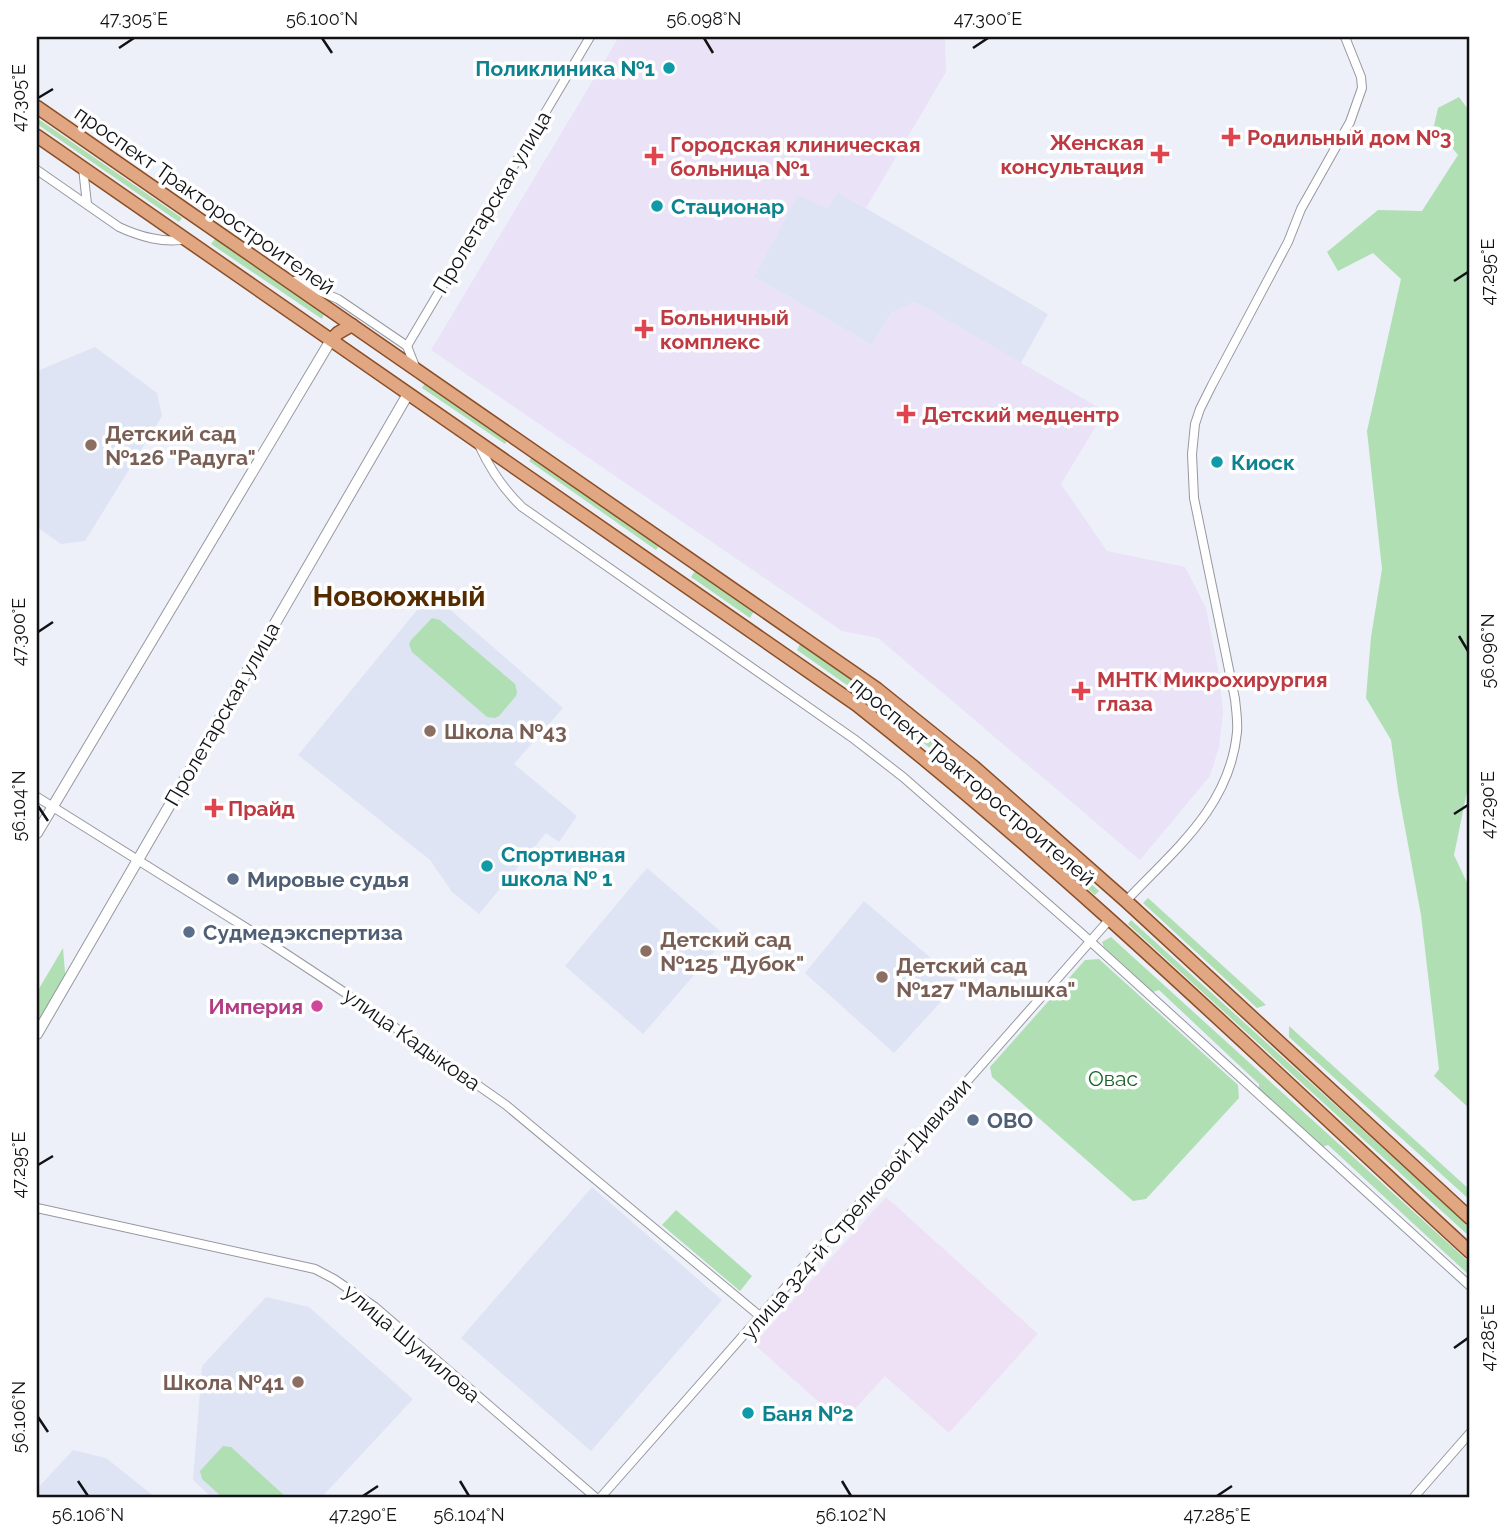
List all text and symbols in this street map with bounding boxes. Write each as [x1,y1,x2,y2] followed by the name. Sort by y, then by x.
[100,8,168,29] text: 47.305°E
[286,8,358,29] text: 56.100°N
[667,8,742,29] text: 56.098°N
[954,8,1022,29] text: 47.300°E
[475,56,655,81] place label: Поликлиника №1
[661,60,677,76] marker: Поликлиника №1
[8,64,29,132] text: 47.305°E
[70,100,340,300] street label: проспект Тракторостроителей
[428,106,556,298] street label: Пролетарская улица
[1247,125,1451,150] place label: Родильный дом №3
[1221,127,1241,147] marker: Родильный дом №3
[1000,130,1144,179] place label: Женская консультация
[670,132,920,181] place label: Городская клиническая больница №1
[1150,144,1170,164] marker: Женская консультация
[644,146,664,166] marker: Городская клиническая больница №1
[671,194,784,219] place label: Стационар
[649,198,665,214] marker: Стационар
[1477,238,1498,306] text: 47.295°E
[660,305,789,354] place label: Больничный комплекс
[634,319,654,339] marker: Больничный комплекс
[922,402,1119,427] place label: Детский медцентр
[896,404,916,424] marker: Детский медцентр
[105,421,256,470] place label: Детский сад №126 "Радуга"
[83,437,99,453] marker: Детский сад №126 "Радуга"
[1231,450,1295,475] place label: Киоск
[1209,454,1225,470] marker: Киоск
[313,580,485,613] district label: Новоюжный
[8,598,29,666] text: 47.300°E
[1477,613,1498,689] text: 56.096°N
[159,618,285,810] street label: Пролетарская улица
[1097,667,1327,716] place label: МНТК Микрохирургия глаза
[846,671,1100,891] street label: проспект Тракторостроителей
[1071,681,1091,701] marker: МНТК Микрохирургия глаза
[444,719,567,744] place label: Школа №43
[422,723,438,739] marker: Школа №43
[8,770,29,842] text: 56.104°N
[1477,771,1498,839] text: 47.290°E
[228,796,295,821] place label: Прайд
[206,800,222,816] marker: Прайд
[501,842,626,891] place label: Спортивная школа № 1
[479,858,495,874] marker: Спортивная школа № 1
[247,867,409,892] place label: Мировые судья
[225,871,241,887] marker: Мировые судья
[203,920,403,945] place label: Судмедэкспертиза
[181,924,197,940] marker: Судмедэкспертиза
[660,927,804,976] place label: Детский сад №125 "Дубок"
[638,943,654,959] marker: Детский сад №125 "Дубок"
[896,953,1076,1002] place label: Детский сад №127 "Малышка"
[874,969,890,985] marker: Детский сад №127 "Малышка"
[339,982,485,1096] street label: улица Кадыкова
[209,994,303,1019] place label: Империя
[309,998,325,1014] marker: Империя
[1088,1066,1138,1091] park label: Овас
[736,1073,976,1345] street label: улица 324-й Стрелковой Дивизии
[987,1108,1033,1133] place label: ОВО
[965,1112,981,1128] marker: ОВО
[8,1131,29,1199] text: 47.295°E
[339,1279,485,1407] street label: улица Шумилова
[1477,1304,1498,1372] text: 47.285°E
[163,1370,284,1395] place label: Школа №41
[290,1374,306,1390] marker: Школа №41
[8,1381,29,1453] text: 56.106°N
[762,1401,854,1426] place label: Баня №2
[740,1405,756,1421] marker: Баня №2
[52,1504,124,1525] text: 56.106°N
[329,1504,397,1525] text: 47.290°E
[433,1504,505,1525] text: 56.104°N
[816,1504,886,1525] text: 56.102°N
[1183,1504,1251,1525] text: 47.285°E

